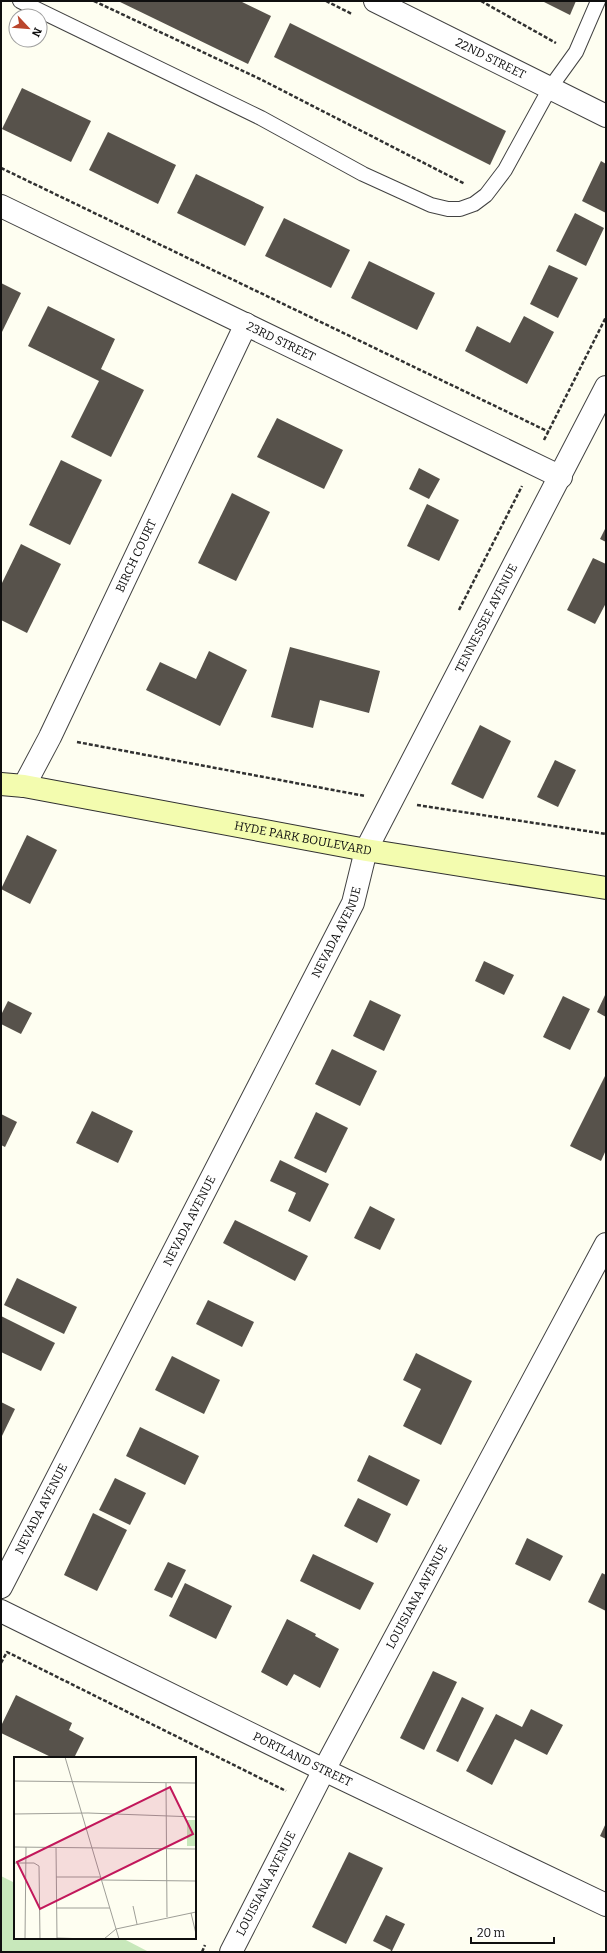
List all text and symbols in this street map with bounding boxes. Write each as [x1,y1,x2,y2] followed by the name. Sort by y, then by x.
[8,8,48,48] north arrow
[29,25,44,39] text: N
[453,35,528,82] street label: 22ND STREET
[244,319,318,364] street label: 23RD STREET
[113,517,159,595] street label: BIRCH COURT
[452,561,520,675] street label: TENNESSEE AVENUE
[233,818,373,858] street label: HYDE PARK BOULEVARD
[309,885,364,980] street label: NEVADA AVENUE
[160,1173,219,1268] street label: NEVADA AVENUE
[12,1461,70,1556] street label: NEVADA AVENUE
[383,1542,450,1651] street label: LOUISIANA AVENUE
[251,1729,354,1789] street label: PORTLAND STREET
[14,1757,196,1939] inset map
[233,1829,299,1938] street label: LOUISIANA AVENUE
[471,1919,554,1945] scale bar
[477,1926,506,1940] text: 20 m

